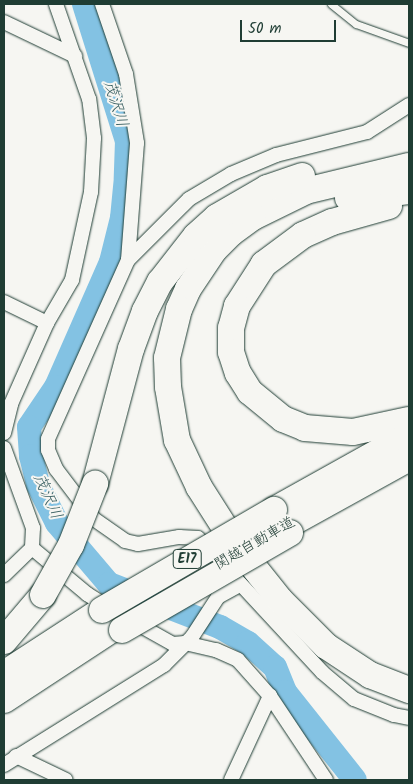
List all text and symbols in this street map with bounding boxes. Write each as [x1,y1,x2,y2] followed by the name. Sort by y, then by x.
[243,10,339,42] scale bar
[248,17,282,41] text: 50 m
[99,78,131,130] water label: 茂沢川
[28,471,66,523] water label: 茂沢川
[212,514,298,574] street label: 関越自動車道
[172,548,202,570] road number: E17

